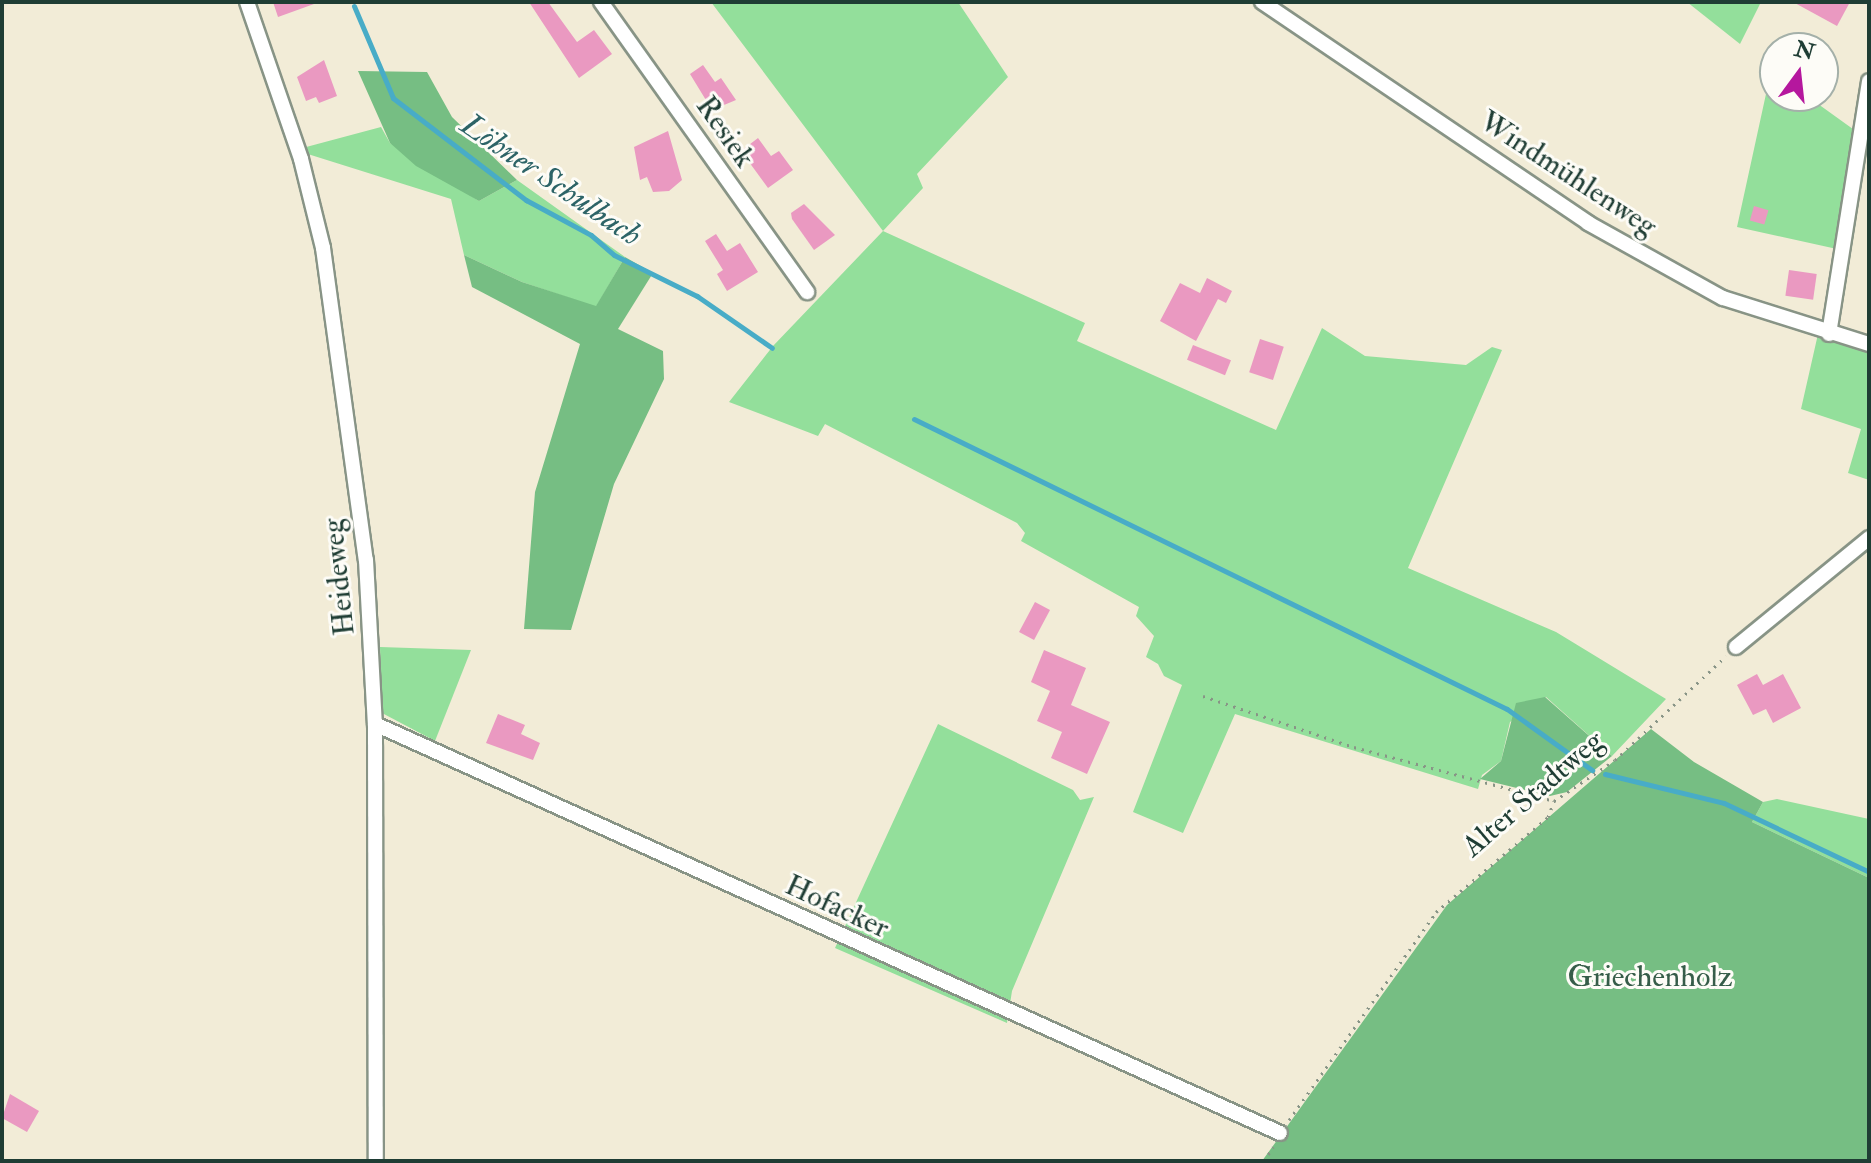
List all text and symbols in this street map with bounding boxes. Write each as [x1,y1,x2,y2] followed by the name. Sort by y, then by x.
[1759,32,1839,112] north arrow
[1792,35,1818,67] text: N
[688,89,762,175] street label: Resiek
[1473,103,1663,245] street label: Windmühlenweg
[453,105,649,255] water label: Löhner Schulbach
[315,517,363,637] street label: Heideweg
[1455,723,1611,865] street label: Alter Stadtweg
[779,867,895,947] street label: Hofacker
[1568,959,1732,995] park label: Griechenholz

